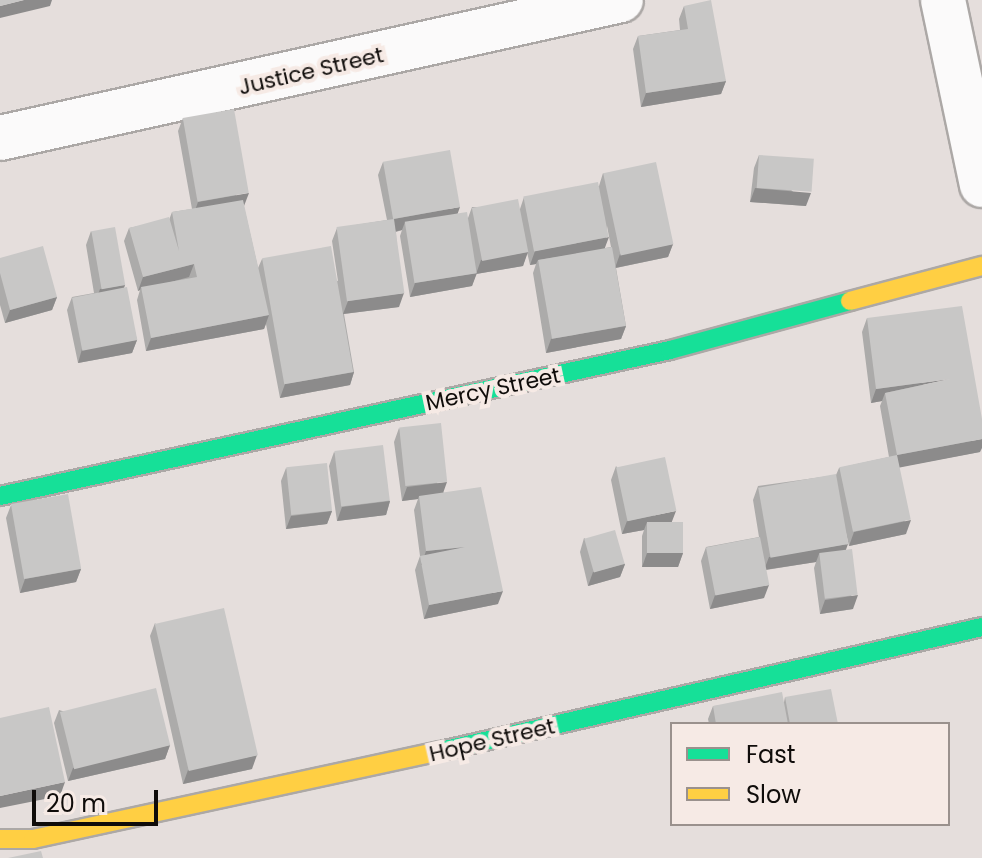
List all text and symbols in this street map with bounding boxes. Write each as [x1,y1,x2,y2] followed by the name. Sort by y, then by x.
[236,42,386,100] street label: Justice Street
[423,362,563,416] street label: Mercy Street
[427,713,557,767] street label: Hope Street
[670,722,950,826] legend
[746,738,796,771] text: Fast
[36,774,162,824] scale bar
[746,778,801,811] text: Slow
[46,787,106,820] text: 20 m

